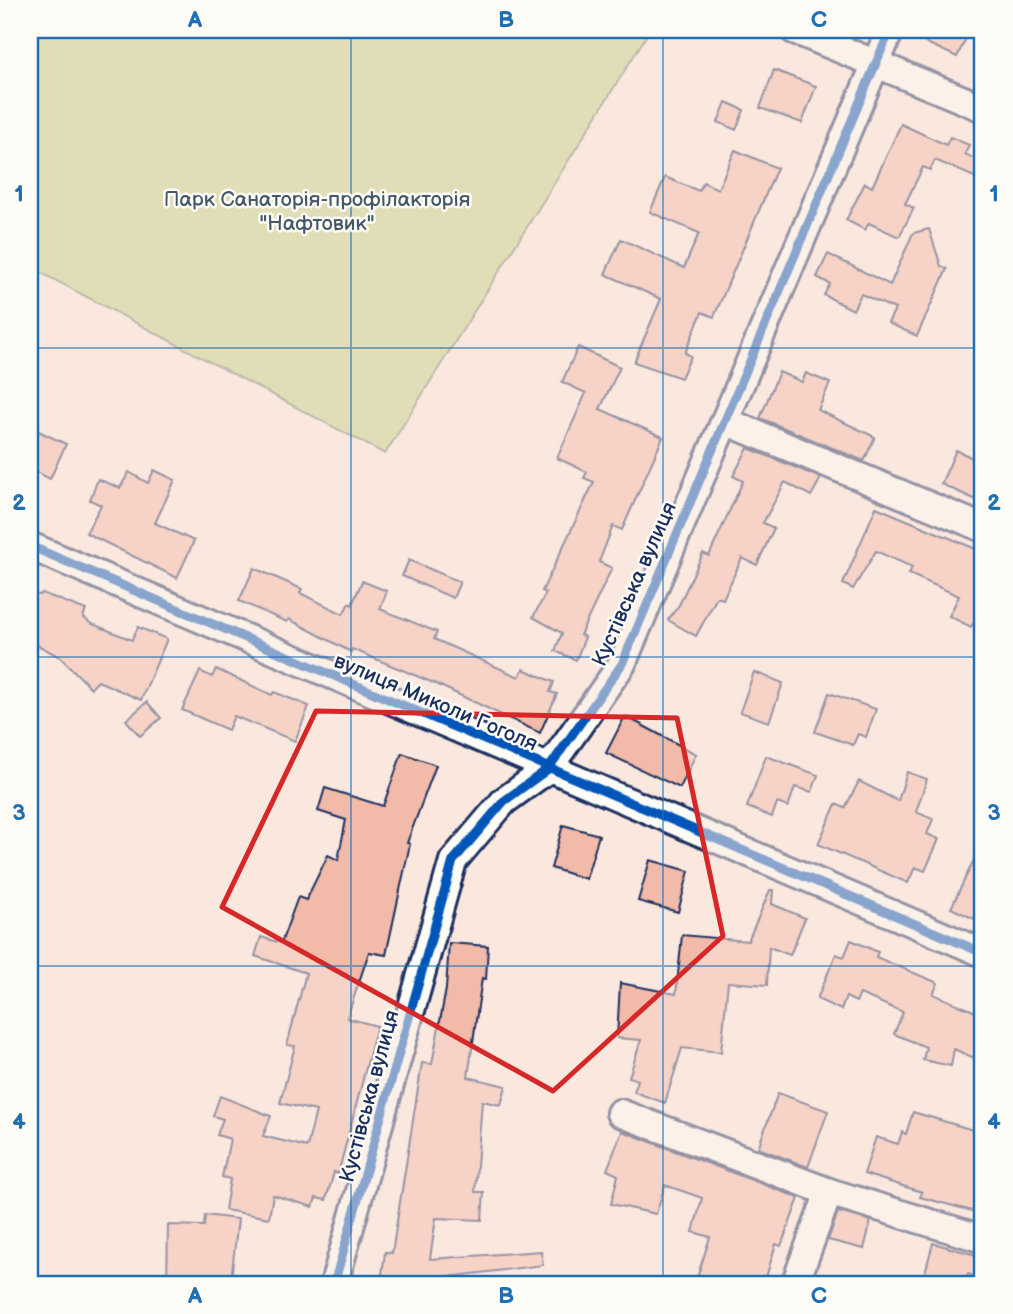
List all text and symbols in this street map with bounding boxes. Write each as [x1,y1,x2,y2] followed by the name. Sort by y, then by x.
[187,6,203,34] text: A
[498,6,514,34] text: B
[811,6,827,34] text: C
[14,180,24,208] text: 1
[989,180,999,208] text: 1
[164,187,470,236] park label: Парк Санаторія-профілакторія "Нафтовик"
[12,489,26,517] text: 2
[987,489,1001,517] text: 2
[587,498,682,670] street label: Кустівська вулиця
[330,648,541,757] street label: вулиця Миколи Гоголя
[12,799,26,827] text: 3
[987,799,1001,827] text: 3
[334,1007,405,1185] street label: Кустівська вулиця
[12,1108,26,1136] text: 4
[987,1108,1001,1136] text: 4
[187,1282,203,1310] text: A
[498,1282,514,1310] text: B
[811,1282,827,1310] text: C

